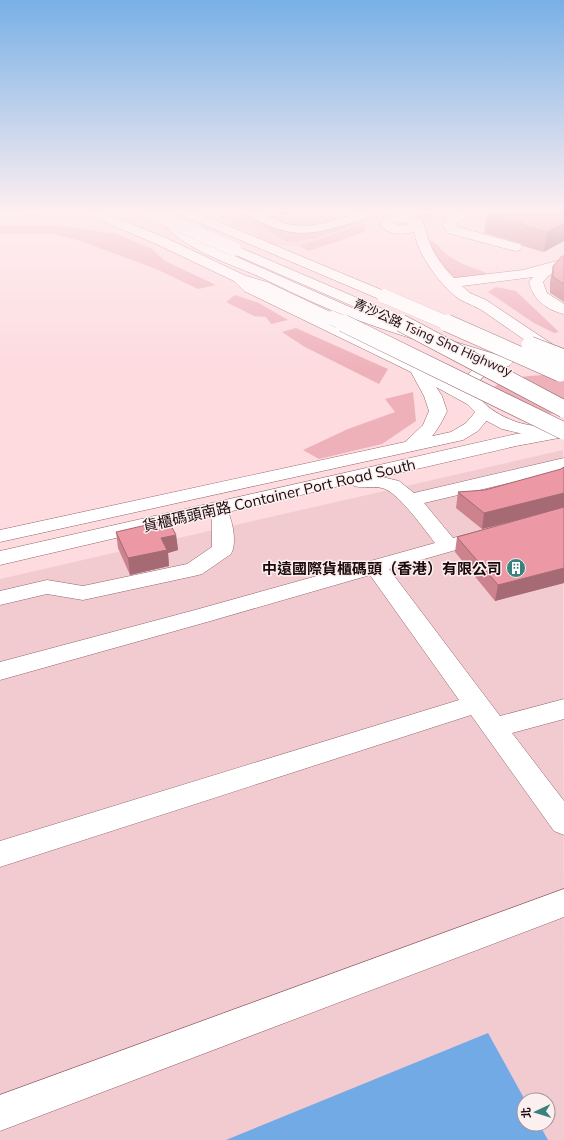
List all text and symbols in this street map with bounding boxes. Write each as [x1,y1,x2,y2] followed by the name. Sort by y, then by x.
[351,295,515,379] street label: 青沙公路 Tsing Sha Highway
[141,454,417,536] street label: 貨櫃碼頭南路 Container Port Road South
[505,557,527,579] building icon: 中遠國際貨櫃碼頭（香港）有限公司
[262,559,502,578] place label: 中遠國際貨櫃碼頭（香港）有限公司
[516,1092,556,1132] north arrow
[519,1107,533,1119] text: 北

